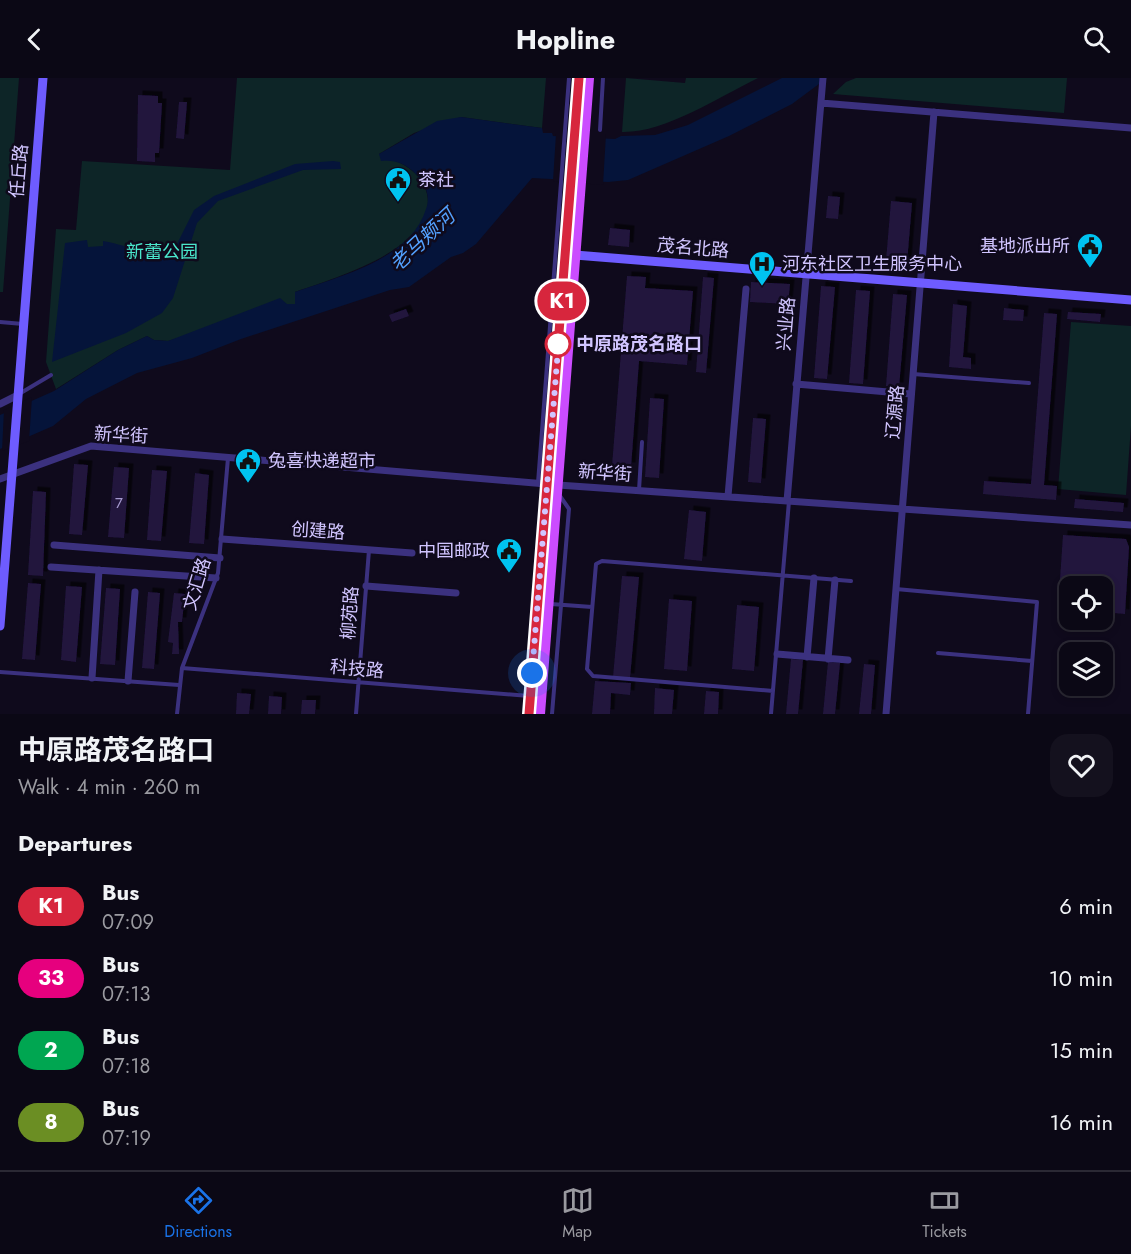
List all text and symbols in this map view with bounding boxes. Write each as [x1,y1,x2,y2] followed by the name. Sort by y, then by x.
[516,20,615,59] text: Hopline
[18,23,51,56] icon: back
[1080,23,1113,56] icon: search
[4,143,34,199] street label: 任丘路
[383,165,413,203] public building icon: 茶社
[418,167,454,193] place label: 茶社
[383,200,464,278] water label: 老马颊河
[1075,231,1105,269] public building icon: 基地派出所
[656,232,730,264] street label: 茂名北路
[980,233,1070,259] place label: 基地派出所
[126,239,198,265] park label: 新蕾公园
[747,249,777,287] hospital icon: 河东社区卫生服务中心
[782,251,962,277] place label: 河东社区卫生服务中心
[535,282,589,320] line badge: K1
[549,286,575,316] text: K1
[771,296,801,352] street label: 兴业路
[545,331,571,357] marker: 中原路茂名路口
[576,331,702,357] place label: 中原路茂名路口
[880,384,910,440] street label: 辽源路
[93,421,149,449] street label: 新华街
[233,446,263,484] public building icon: 兔喜快递超市
[268,448,376,474] place label: 兔喜快递超市
[577,458,633,488] street label: 新华街
[115,492,123,514] house number: 7
[290,516,346,546] street label: 创建路
[494,536,524,574] public building icon: 中国邮政
[418,538,490,564] place label: 中国邮政
[177,554,217,614] street label: 文汇路
[1059,576,1113,696] map controls
[1059,576,1113,630] button: locate
[335,585,365,641] street label: 柳苑路
[1059,642,1113,696] button: layers
[329,654,385,684] street label: 科技路
[517,658,547,688] your location
[18,730,214,771] text: 中原路茂名路口
[1050,734,1113,797] button: heart
[18,773,200,802] text: Walk · 4 min · 260 m
[18,827,132,859] text: Departures
[102,876,139,908] text: Bus
[1059,890,1113,922] text: 6 min
[38,891,64,921] text: K1
[102,908,154,937] text: 07:09
[102,948,139,980] text: Bus
[1049,962,1113,994] text: 10 min
[38,963,64,993] text: 33
[102,980,150,1009] text: 07:13
[102,1020,139,1052] text: Bus
[1050,1034,1113,1066] text: 15 min
[44,1035,58,1065] text: 2
[102,1052,150,1081] text: 07:18
[102,1092,139,1124] text: Bus
[1049,1106,1113,1138] text: 16 min
[44,1107,58,1137] text: 8
[102,1124,151,1153] text: 07:19
[164,1184,232,1243] tab: Directions
[561,1184,594,1243] tab: Map
[922,1184,967,1243] tab: Tickets

